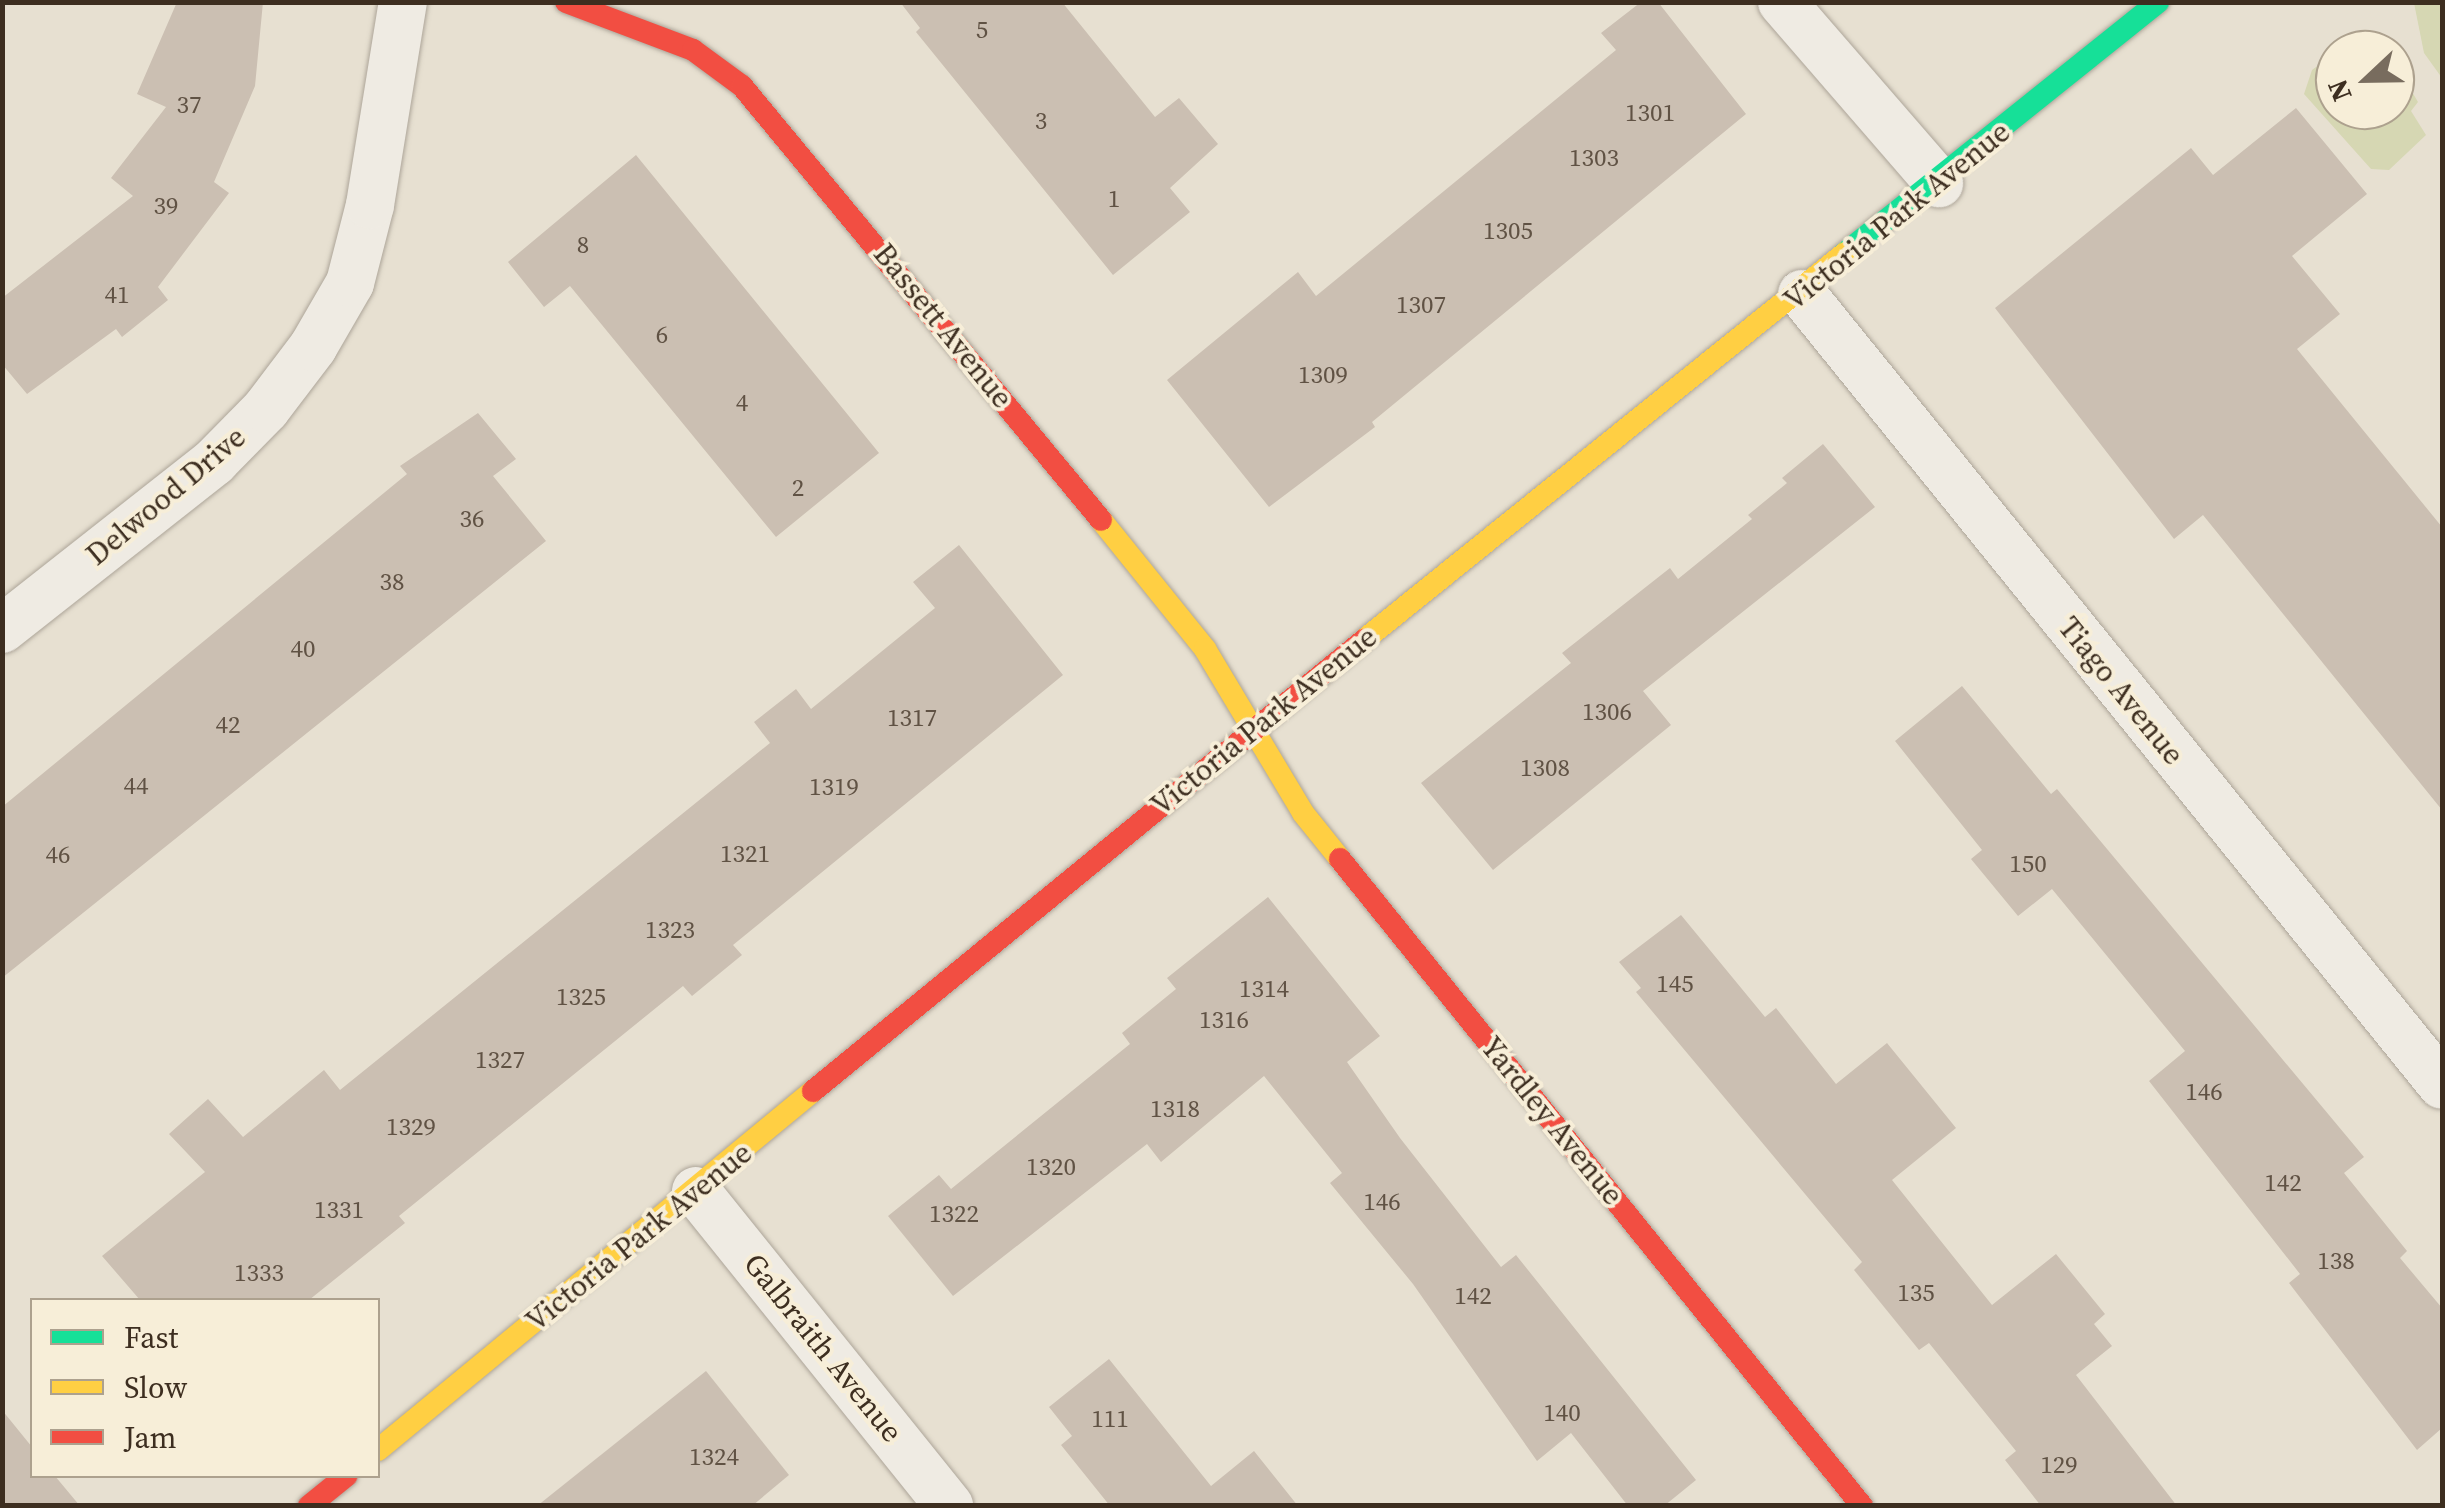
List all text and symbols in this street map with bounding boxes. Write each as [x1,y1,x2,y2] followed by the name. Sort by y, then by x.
[976,14,988,44] house number: 5
[2315,30,2415,130] north arrow
[2318,74,2360,107] text: N
[177,89,201,119] house number: 37
[1625,97,1675,127] house number: 1301
[1035,105,1047,135] house number: 3
[1777,114,2017,318] street label: Victoria Park Avenue
[1569,142,1619,172] house number: 1303
[1108,183,1120,213] house number: 1
[154,190,178,220] house number: 39
[1483,215,1533,245] house number: 1305
[577,229,589,259] house number: 8
[866,237,1020,415] street label: Bassett Avenue
[105,279,129,309] house number: 41
[1396,289,1446,319] house number: 1307
[656,319,668,349] house number: 6
[1298,359,1348,389] house number: 1309
[736,387,748,417] house number: 4
[79,419,253,573] street label: Delwood Drive
[792,472,804,502] house number: 2
[460,503,484,533] house number: 36
[380,566,404,596] house number: 38
[2051,610,2191,772] street label: Tiago Avenue
[1144,619,1384,823] street label: Victoria Park Avenue
[291,633,315,663] house number: 40
[1582,696,1632,726] house number: 1306
[887,702,937,732] house number: 1317
[216,709,240,739] house number: 42
[1520,752,1570,782] house number: 1308
[124,770,148,800] house number: 44
[809,771,859,801] house number: 1319
[720,838,770,868] house number: 1321
[46,839,70,869] house number: 46
[2009,848,2047,878] house number: 150
[645,914,695,944] house number: 1323
[1656,968,1694,998] house number: 145
[1239,973,1289,1003] house number: 1314
[556,981,606,1011] house number: 1325
[1199,1004,1249,1034] house number: 1316
[1473,1030,1631,1212] street label: Yardley Avenue
[475,1044,525,1074] house number: 1327
[2185,1076,2223,1106] house number: 146
[1150,1093,1200,1123] house number: 1318
[386,1111,436,1141] house number: 1329
[519,1135,759,1339] street label: Victoria Park Avenue
[1026,1151,1076,1181] house number: 1320
[2264,1167,2302,1197] house number: 142
[1363,1186,1401,1216] house number: 146
[314,1194,364,1224] house number: 1331
[929,1198,979,1228] house number: 1322
[2317,1245,2355,1275] house number: 138
[736,1247,910,1449] street label: Galbraith Avenue
[234,1257,284,1287] house number: 1333
[1897,1277,1935,1307] house number: 135
[1454,1280,1492,1310] house number: 142
[30,1298,380,1478] legend
[124,1317,178,1358] text: Fast
[124,1367,187,1408] text: Slow
[1543,1397,1581,1427] house number: 140
[1091,1403,1129,1433] house number: 111
[124,1417,177,1458] text: Jam
[689,1441,739,1471] house number: 1324
[2040,1449,2078,1479] house number: 129

